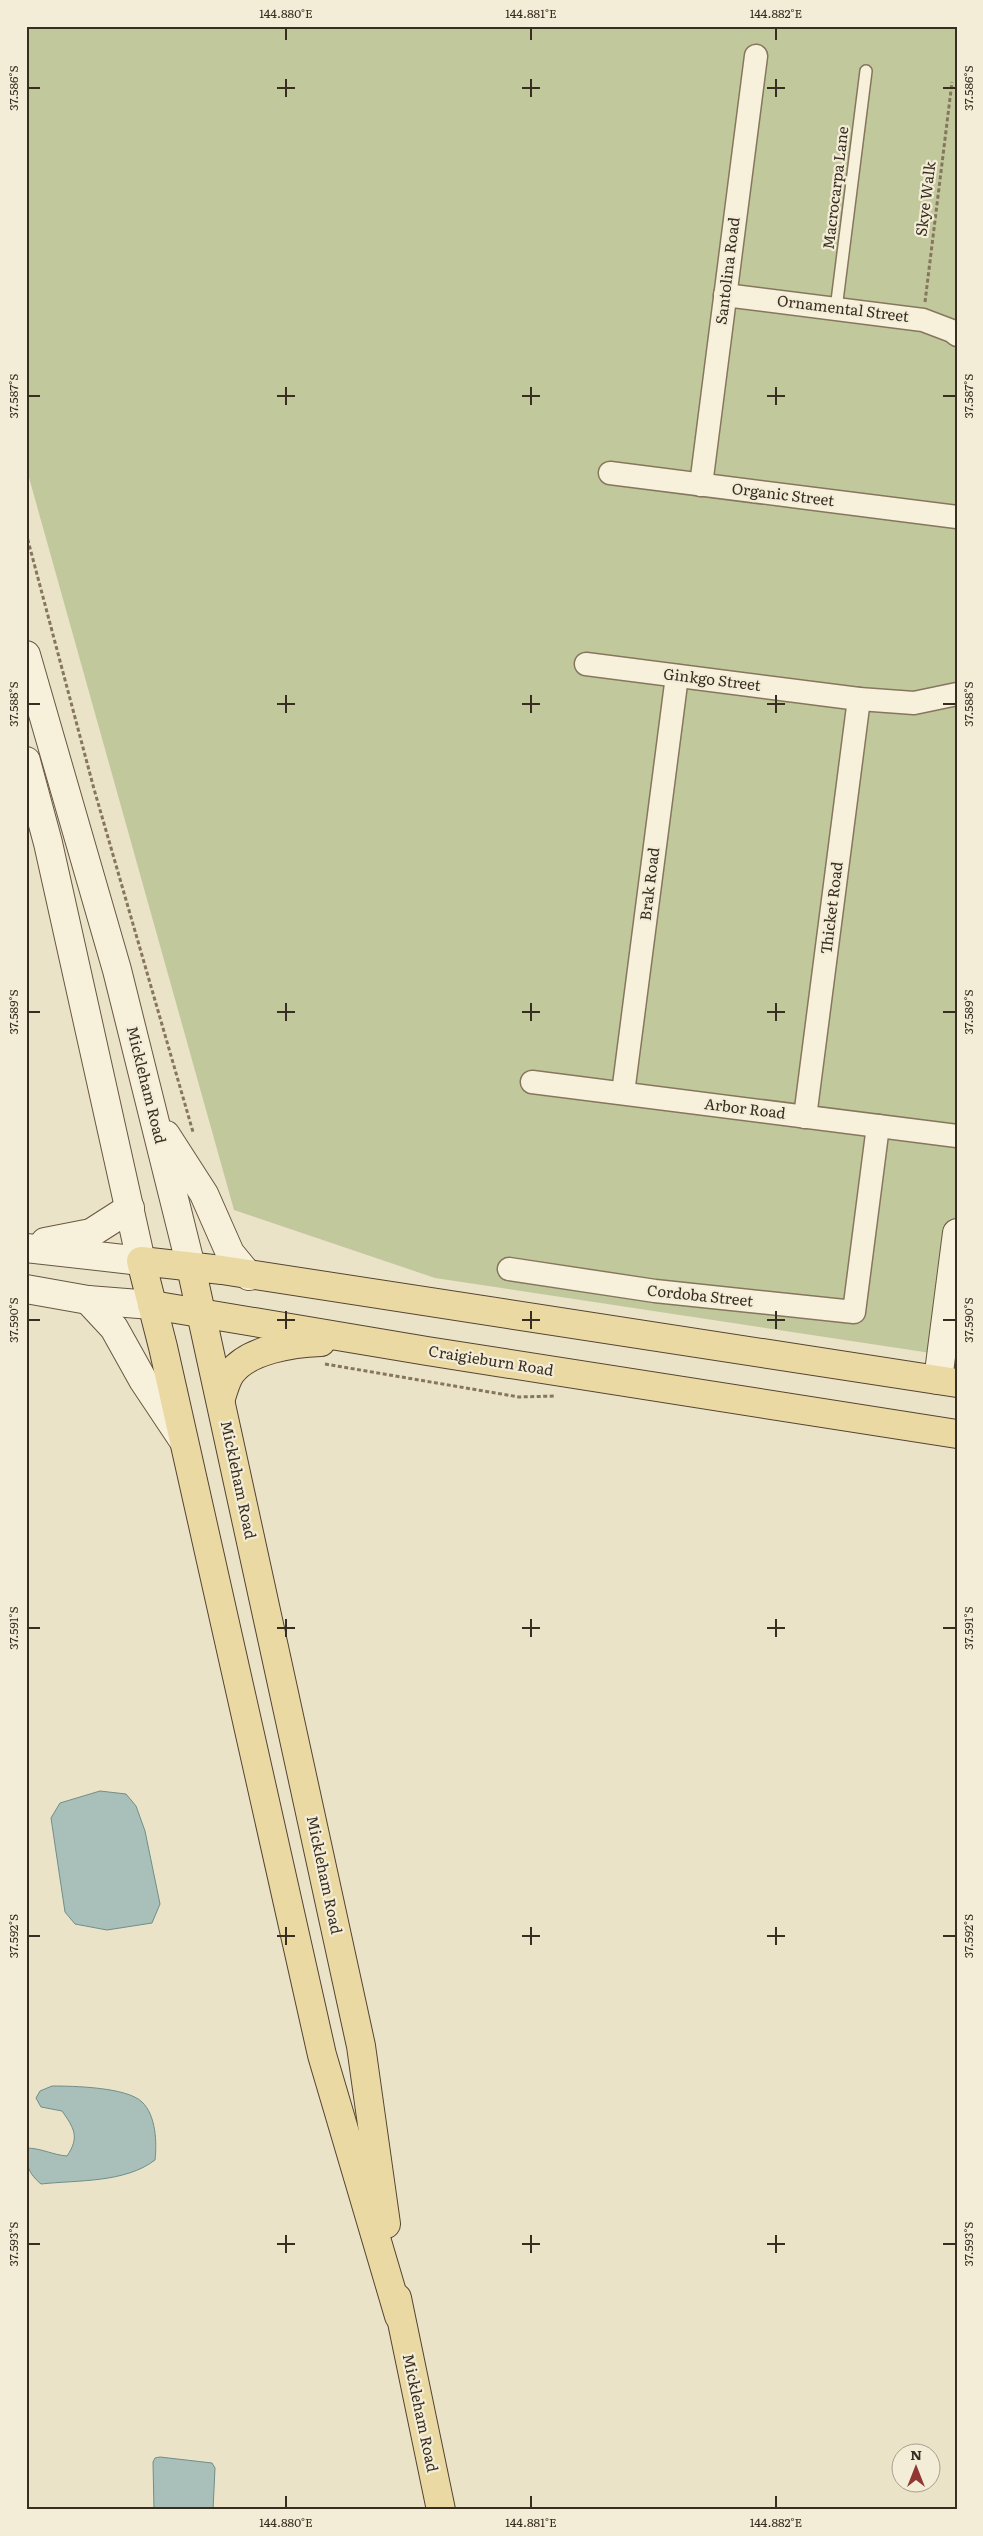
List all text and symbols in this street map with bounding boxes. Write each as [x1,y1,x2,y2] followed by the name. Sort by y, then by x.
[259,4,313,22] text: 144.880°E
[505,4,557,22] text: 144.881°E
[750,4,803,22] text: 144.882°E
[4,65,22,111] text: 37.586°S
[959,65,977,111] text: 37.586°S
[816,125,854,251] street label: Macrocarpa Lane
[908,159,941,238] street label: Skye Walk
[709,216,745,326] street label: Santolina Road
[776,288,911,327] street label: Ornamental Street
[4,374,22,418] text: 37.587°S
[959,374,977,418] text: 37.587°S
[731,476,836,511] street label: Organic Street
[662,661,762,696] street label: Ginkgo Street
[4,681,22,727] text: 37.588°S
[959,681,977,727] text: 37.588°S
[633,846,664,922] street label: Brak Road
[813,860,848,955] street label: Thicket Road
[4,989,22,1035] text: 37.589°S
[959,989,977,1035] text: 37.589°S
[122,1023,173,1146] street label: Mickleham Road
[703,1091,787,1124] street label: Arbor Road
[646,1278,754,1312] street label: Cordoba Street
[4,1297,22,1343] text: 37.590°S
[959,1297,977,1343] text: 37.590°S
[427,1338,555,1381] street label: Craigieburn Road
[216,1418,263,1541] street label: Mickleham Road
[4,1606,22,1650] text: 37.591°S
[959,1606,977,1650] text: 37.591°S
[302,1813,349,1936] street label: Mickleham Road
[4,1914,22,1958] text: 37.592°S
[959,1914,977,1958] text: 37.592°S
[4,2221,22,2267] text: 37.593°S
[959,2221,977,2267] text: 37.593°S
[398,2351,445,2474] street label: Mickleham Road
[890,2444,940,2494] north arrow
[910,2444,922,2464] text: N
[259,2513,313,2531] text: 144.880°E
[505,2513,557,2531] text: 144.881°E
[750,2513,803,2531] text: 144.882°E

